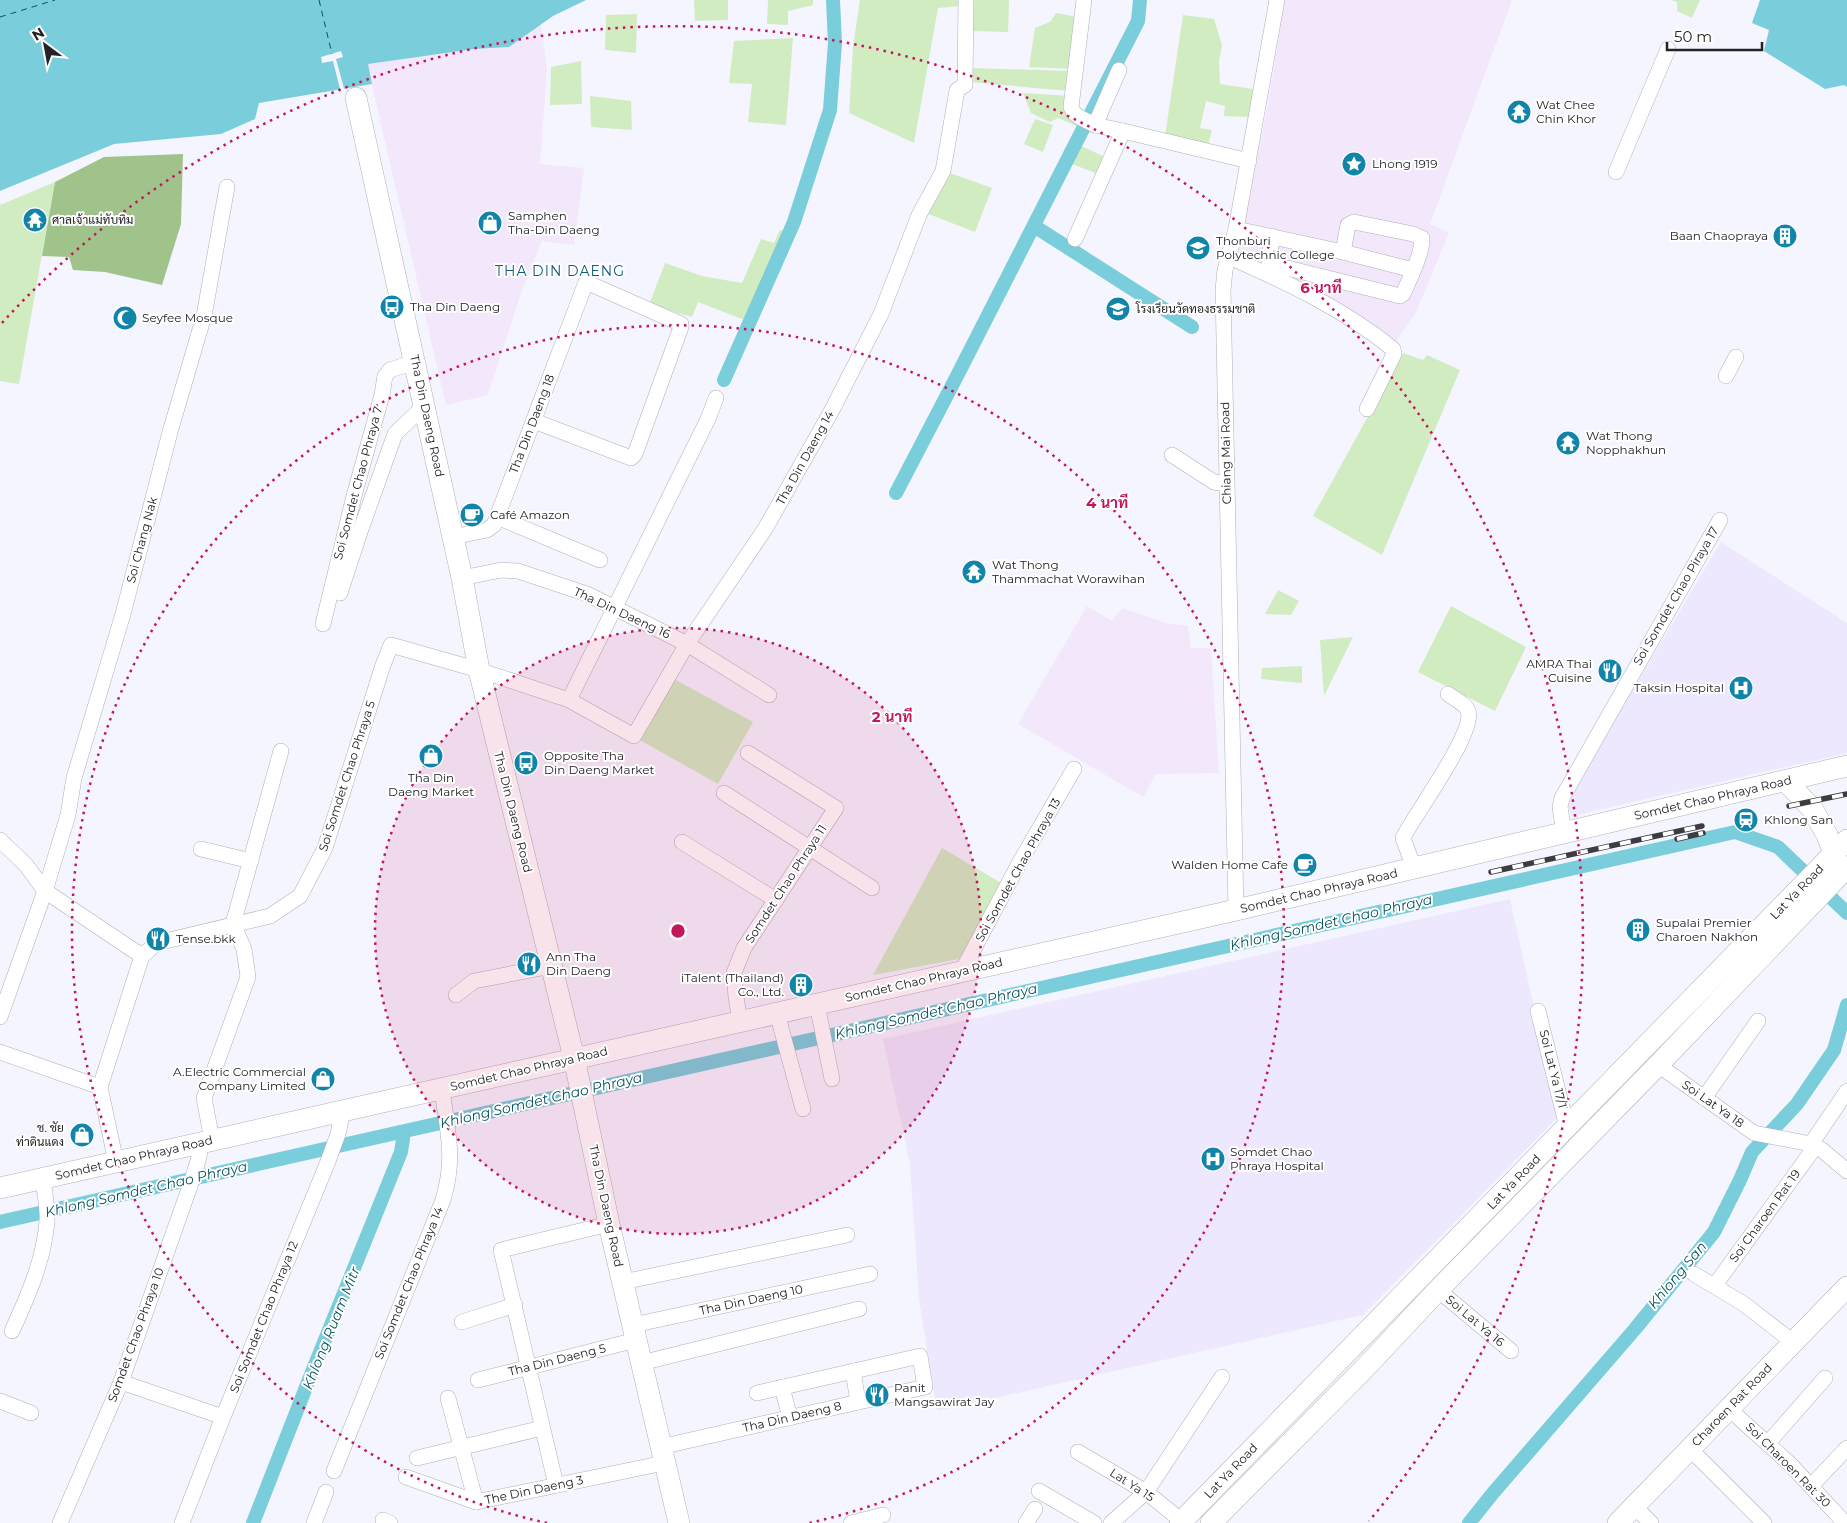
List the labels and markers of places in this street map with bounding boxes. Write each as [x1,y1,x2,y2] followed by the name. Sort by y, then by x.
[1536,97,1596,126] place label: Wat Chee Chin Khor
[1506,99,1532,125] temple icon: Wat Chee Chin Khor
[1341,151,1367,177] place icon: Lhong 1919
[1372,156,1437,171] place label: Lhong 1919
[22,207,48,233] temple icon: ศาลเจ้าแม่ทับทิม
[508,208,600,237] place label: Samphen Tha-Din Daeng
[477,210,503,236] shop icon: Samphen Tha-Din Daeng
[52,212,133,227] place label: ศาลเจ้าแม่ทับทิม
[1772,223,1798,249] building icon: Baan Chaopraya
[1670,228,1768,243] place label: Baan Chaopraya
[1216,233,1335,262] place label: Thonburi Polytechnic College
[1185,235,1211,261] school or university icon: Thonburi Polytechnic College
[379,294,405,320] bus stop icon: Tha Din Daeng
[1105,296,1131,322] school or university icon: โรงเรียนวัดทองธรรมชาติ
[410,299,500,314] place label: Tha Din Daeng
[1135,301,1255,316] place label: โรงเรียนวัดทองธรรมชาติ
[112,305,138,331] mosque icon: Seyfee Mosque
[142,310,233,325] place label: Seyfee Mosque
[1586,428,1666,457] place label: Wat Thong Nopphakhun
[1555,430,1581,456] temple icon: Wat Thong Nopphakhun
[459,502,485,528] cafe icon: Café Amazon
[490,507,570,522] place label: Café Amazon
[992,557,1145,586] place label: Wat Thong Thammachat Worawihan
[961,559,987,585] temple icon: Wat Thong Thammachat Worawihan
[1526,656,1592,685] place label: AMRA Thai Cuisine
[1597,658,1623,684] restaurant icon: AMRA Thai Cuisine
[1728,675,1754,701] hospital icon: Taksin Hospital
[1634,680,1724,695] place label: Taksin Hospital
[418,743,444,769] shop icon: Tha Din Daeng Market
[544,748,655,777] place label: Opposite Tha Din Daeng Market
[513,750,539,776] bus stop icon: Opposite Tha Din Daeng Market
[388,770,474,799] place label: Tha Din Daeng Market
[1733,807,1759,833] station icon: Khlong San
[1764,812,1833,827] place label: Khlong San
[1292,852,1318,878] cafe icon: Walden Home Cafe
[1171,857,1288,872] place label: Walden Home Cafe
[1656,915,1758,944] place label: Supalai Premier Charoen Nakhon
[1625,917,1651,943] building icon: Supalai Premier Charoen Nakhon
[669,922,687,940] centre of rings
[145,926,171,952] restaurant icon: Tense.bkk
[176,931,237,946] place label: Tense.bkk
[546,949,611,978] place label: Ann Tha Din Daeng
[516,951,542,977] restaurant icon: Ann Tha Din Daeng
[681,970,784,999] place label: iTalent (Thailand) Co., Ltd.
[788,972,814,998] building icon: iTalent (Thailand) Co., Ltd.
[173,1064,306,1093] place label: A.Electric Commercial Company Limited
[310,1066,336,1092] shop icon: A.Electric Commercial Company Limited
[16,1120,64,1149] place label: ช. ชัย ท่าดินแดง
[69,1122,95,1148] shop icon: ช. ชัย ท่าดินแดง
[1230,1144,1324,1173] place label: Somdet Chao Phraya Hospital
[1200,1146,1226,1172] hospital icon: Somdet Chao Phraya Hospital
[894,1380,995,1409] place label: Panit Mangsawirat Jay
[864,1382,890,1408] restaurant icon: Panit Mangsawirat Jay

